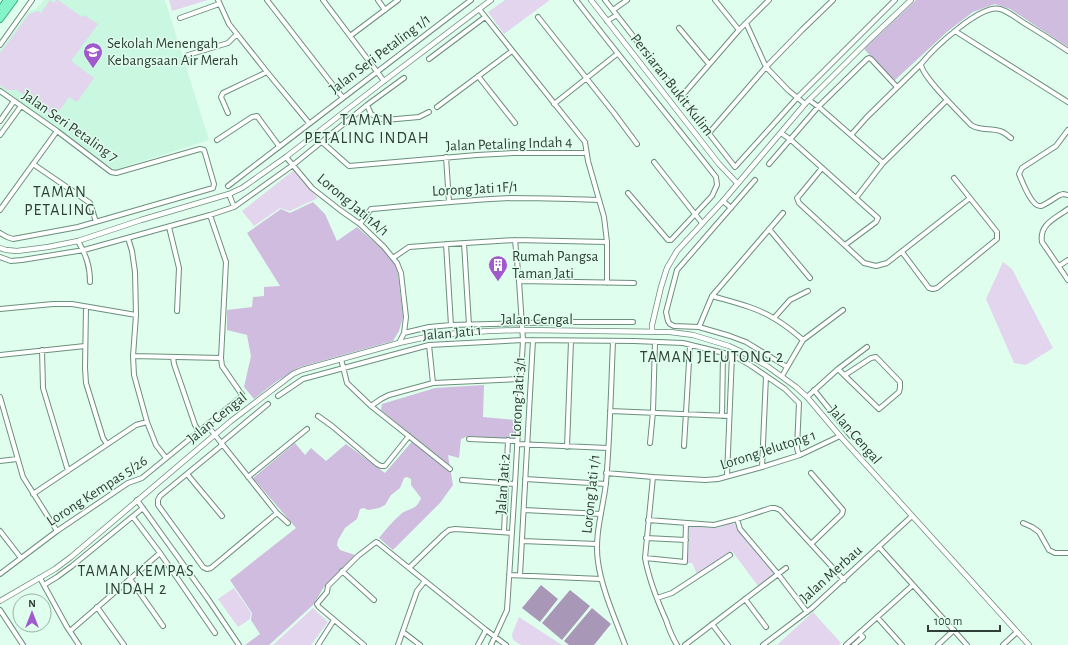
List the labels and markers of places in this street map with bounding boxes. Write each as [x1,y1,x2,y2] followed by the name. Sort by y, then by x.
[107,36,238,68] place label: Sekolah Menengah Kebangsaan Air Merah
[82,41,104,69] school or university icon: Sekolah Menengah Kebangsaan Air Merah
[512,249,599,281] place label: Rumah Pangsa Taman Jati
[487,254,509,282] building icon: Rumah Pangsa Taman Jati

